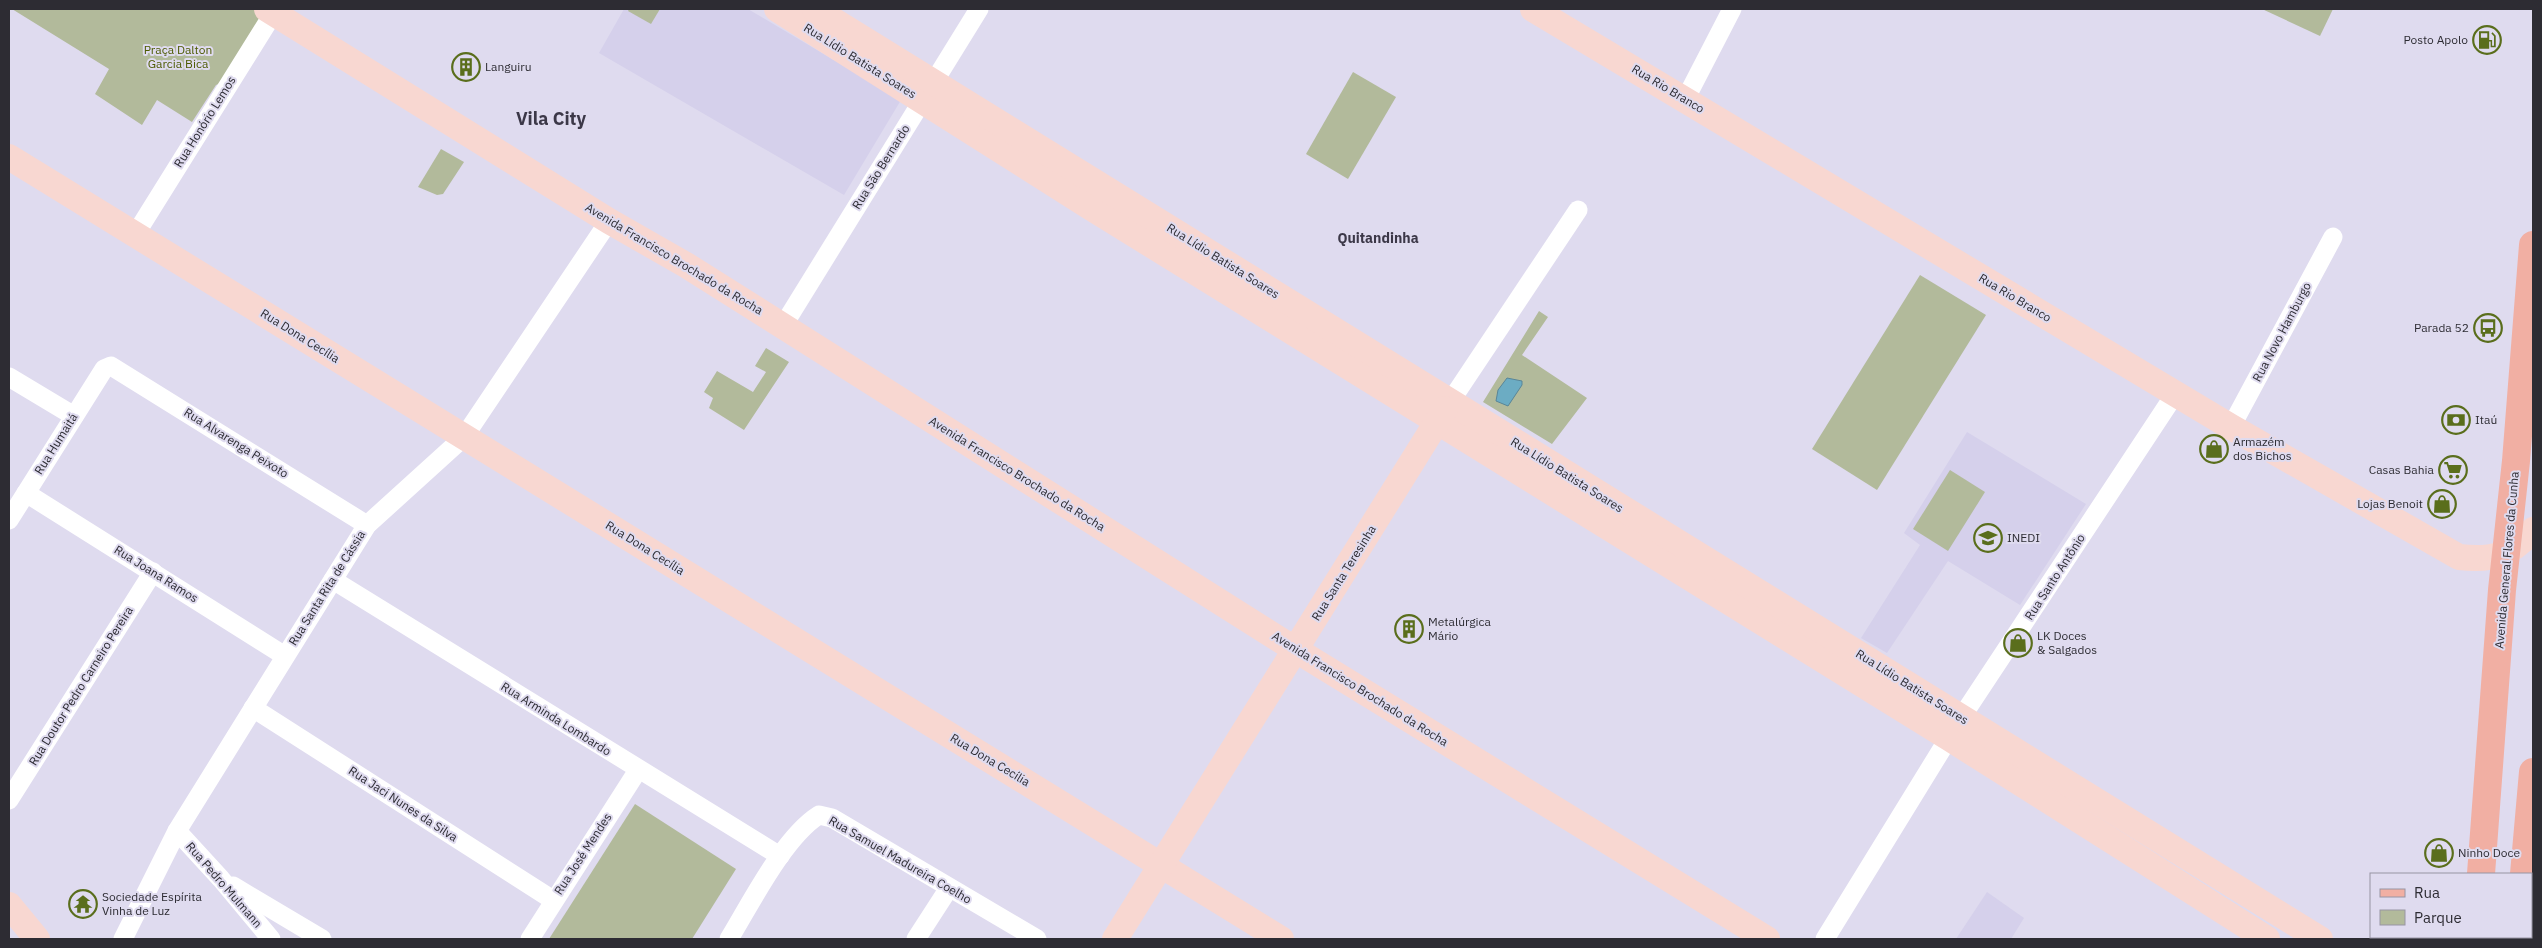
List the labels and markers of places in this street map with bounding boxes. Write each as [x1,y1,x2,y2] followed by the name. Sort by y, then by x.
[2472,25,2502,55] fuel station icon: Posto Apolo
[2403,32,2468,47] place label: Posto Apolo
[451,52,481,82] building icon: Languiru
[485,59,532,74] place label: Languiru
[2473,313,2503,343] bus stop icon: Parada 52
[2414,320,2469,335] place label: Parada 52
[2441,405,2471,435] bank icon: Itaú
[2475,412,2497,427] place label: Itaú
[2199,434,2229,464] shop icon: Armazém dos Bichos
[2233,434,2292,463] place label: Armazém dos Bichos
[2438,455,2468,485] supermarket icon: Casas Bahia
[2369,462,2435,477] place label: Casas Bahia
[2427,489,2457,519] shop icon: Lojas Benoit
[2357,496,2423,511] place label: Lojas Benoit
[1973,523,2003,553] school or university icon: INEDI
[2007,530,2040,545] place label: INEDI
[1394,614,1424,644] building icon: Metalúrgica Mário
[1428,614,1492,643] place label: Metalúrgica Mário
[2003,628,2033,658] shop icon: LK Doces & Salgados
[2037,628,2097,657] place label: LK Doces & Salgados
[2424,838,2454,868] shop icon: Ninho Doce
[2458,845,2520,860] place label: Ninho Doce
[68,889,98,919] temple icon: Sociedade Espírita Vinha de Luz
[102,889,202,918] place label: Sociedade Espírita Vinha de Luz

